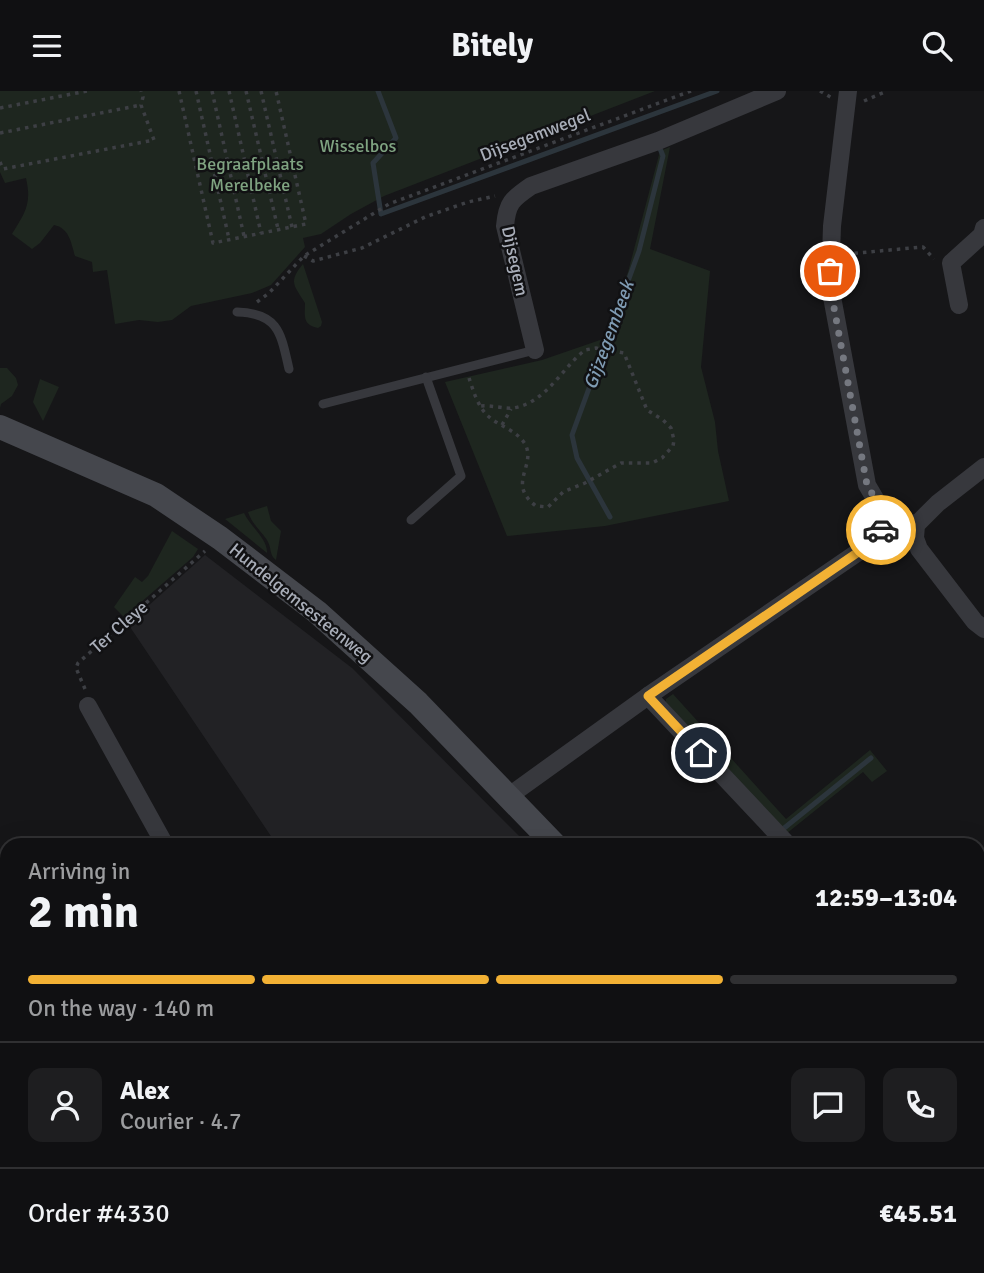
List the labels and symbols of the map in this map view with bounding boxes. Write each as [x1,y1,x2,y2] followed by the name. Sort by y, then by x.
[477,104,593,166] street label: Dijsegemwegel
[320,135,397,157] park label: Wisselbos
[196,153,304,196] park label: Begraafplaats Merelbeke
[497,224,533,298] street label: Dijsegem
[800,241,860,301] pin
[578,276,640,392] water label: Gijzegembeek
[846,495,916,565] courier
[225,538,377,668] street label: Hundelgemsesteenweg
[86,596,152,658] street label: Ter Cleye
[671,723,731,783] pin

